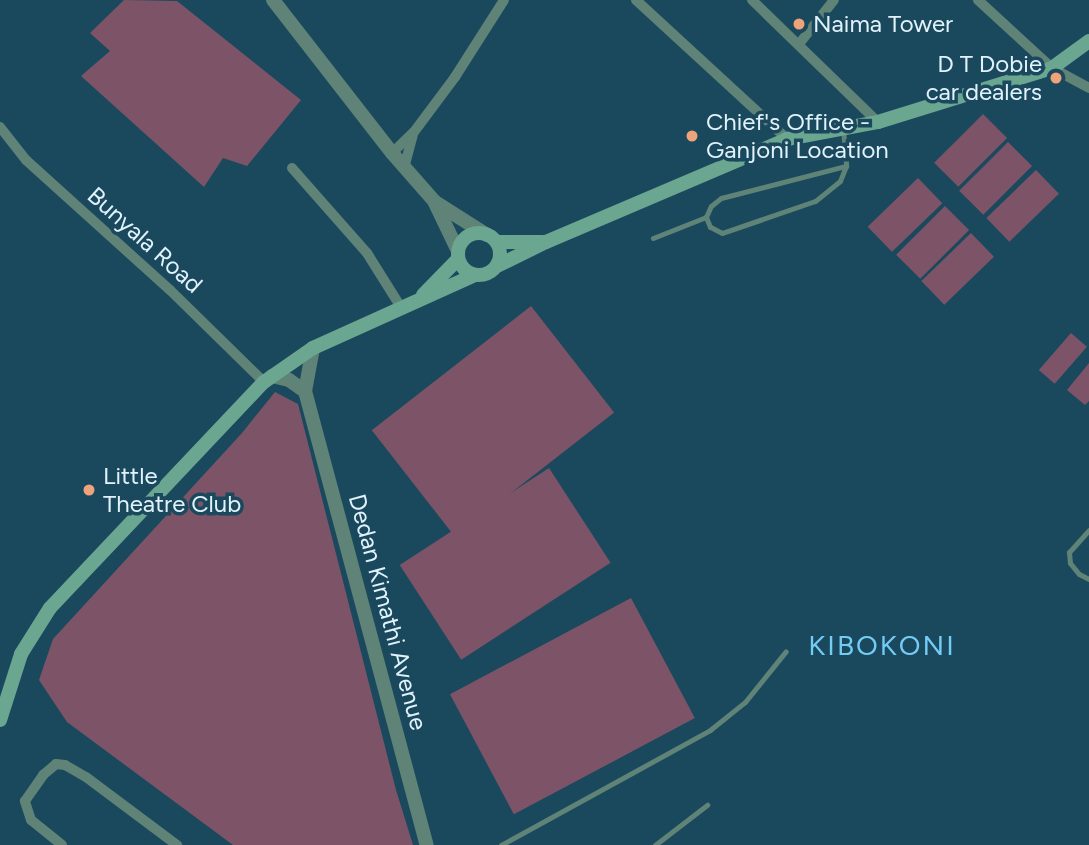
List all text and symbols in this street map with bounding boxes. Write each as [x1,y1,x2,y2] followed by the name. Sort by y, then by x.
[813,10,953,38] place label: Naima Tower
[791,16,807,32] marker: Naima Tower
[926,50,1042,106] place label: D T Dobie car dealers
[1048,70,1064,86] marker: D T Dobie car dealers
[706,108,889,164] place label: Chief's Office - Ganjoni Location
[684,128,700,144] marker: Chief's Office - Ganjoni Location
[82,181,208,299] street label: Bunyala Road
[103,462,241,518] place label: Little Theatre Club
[81,482,97,498] marker: Little Theatre Club
[343,491,433,733] street label: Dedan Kimathi Avenue
[809,628,955,662] district label: KIBOKONI

